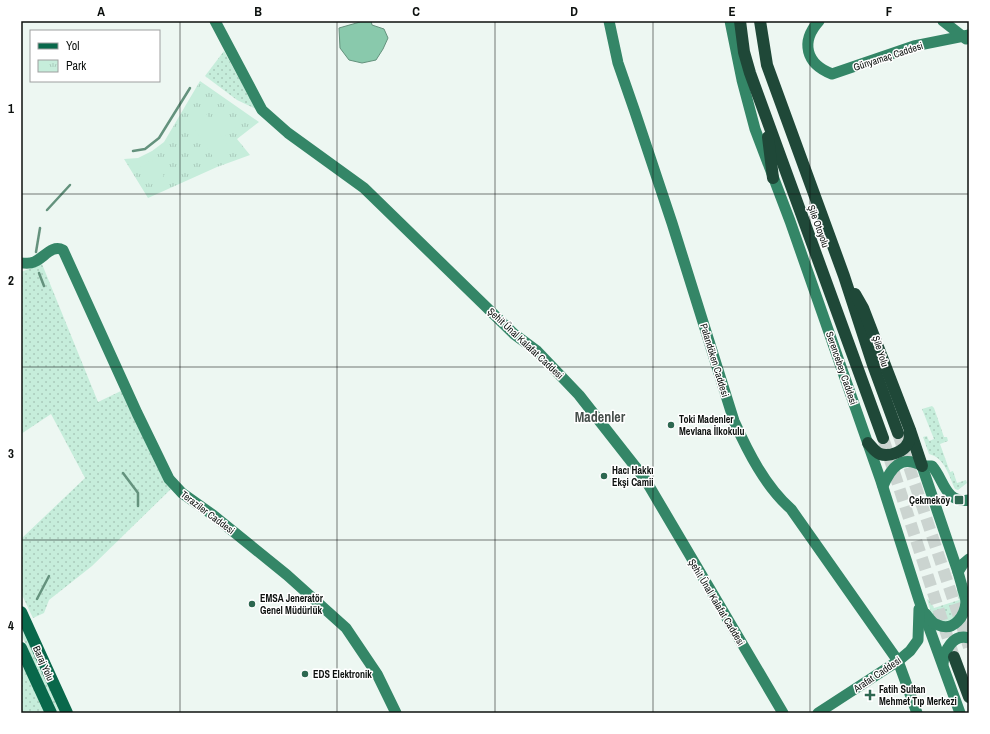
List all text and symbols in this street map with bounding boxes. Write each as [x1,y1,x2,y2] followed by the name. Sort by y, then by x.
[97,3,105,20] text: A
[254,3,262,20] text: B
[412,3,420,20] text: C
[570,3,578,20] text: D
[728,3,736,20] text: E
[886,3,893,20] text: F
[30,30,160,82] legend
[66,38,79,54] text: Yol
[852,39,925,74] street label: Günyamaç Caddesi
[66,58,86,74] text: Park
[8,100,14,117] text: 1
[805,203,832,249] street label: Şile Otoyolu
[8,272,14,289] text: 2
[485,305,566,382] street label: Şehit Ünal Kalafat Caddesi
[697,322,732,398] street label: Palandöken Caddesi
[823,330,860,406] street label: Serencebey Caddesi
[869,334,892,368] street label: Şile Yolu
[575,408,626,426] district label: Madenler
[679,413,745,438] place label: Toki Madenler Mevlana İlkokulu
[666,420,676,430] marker: Toki Madenler Mevlana İlkokulu
[8,445,14,462] text: 3
[612,464,653,489] place label: Hacı Hakkı Ekşi Camii
[599,471,609,481] marker: Hacı Hakkı Ekşi Camii
[178,488,237,537] street label: Teraziler Caddesi
[909,494,950,507] place label: Çekmeköy
[953,494,965,506] marker: Çekmeköy
[686,557,748,648] street label: Şehit Ünal Kalafat Caddesi
[260,592,324,617] place label: EMSA Jeneratör Genel Müdürlük
[247,599,257,609] marker: EMSA Jeneratör Genel Müdürlük
[8,617,14,634] text: 4
[30,644,57,683] street label: Baraj Yolu
[850,654,904,696] street label: Arafat Caddesi
[313,668,372,681] place label: EDS Elektronik
[300,669,310,679] marker: EDS Elektronik
[879,683,957,708] place label: Fatih Sultan Mehmet Tıp Merkezi
[864,689,876,701] marker: Fatih Sultan Mehmet Tıp Merkezi

